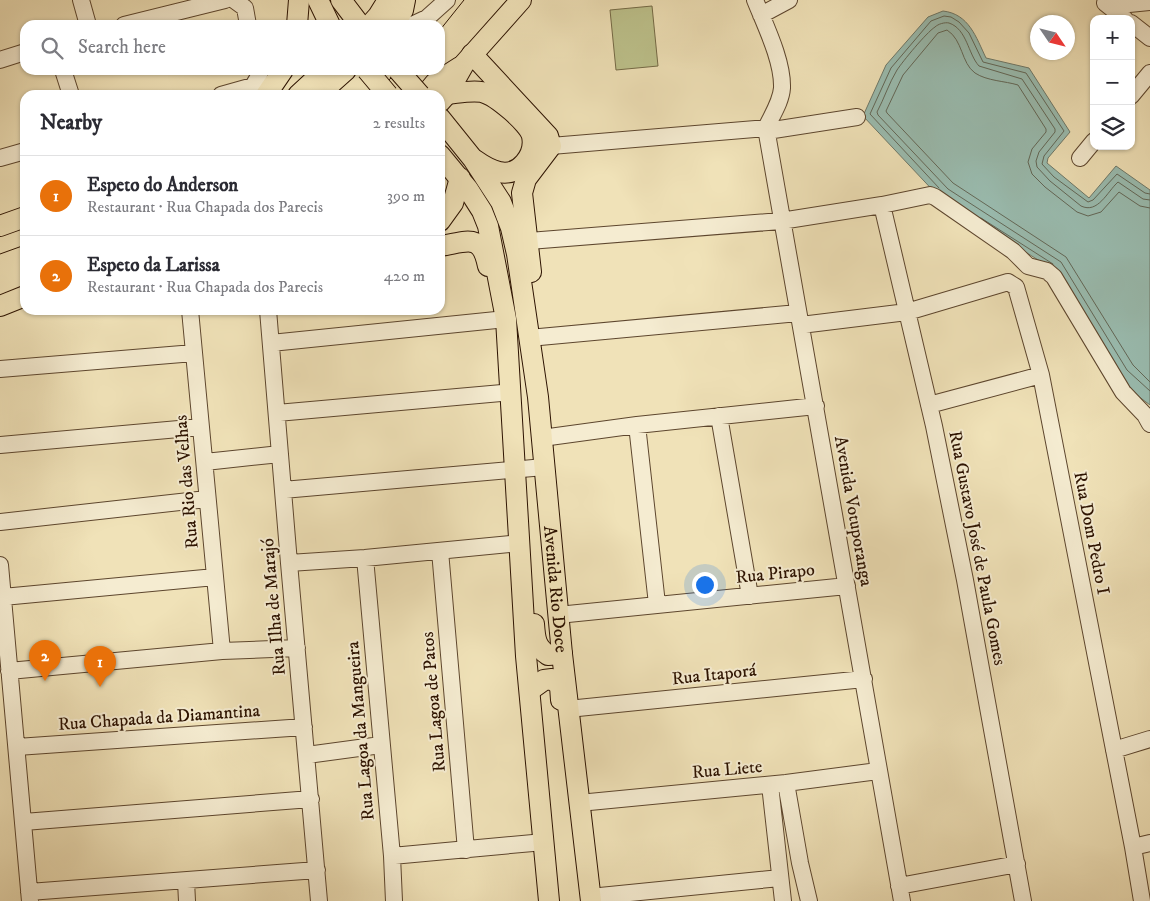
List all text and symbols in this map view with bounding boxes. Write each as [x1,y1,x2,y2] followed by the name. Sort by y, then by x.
[1030,15,1075,60] north arrow
[1090,15,1135,150] map controls
[1090,15,1135,60] button: +
[20,20,445,75] search box
[38,34,66,62] icon: search
[78,36,166,59] text: Search here
[1090,60,1135,105] button: −
[1090,105,1135,150] button: layers
[40,110,102,136] text: Nearby
[373,113,425,133] text: 2 results
[87,174,238,197] text: Espeto do Anderson
[53,186,59,206] text: 1
[387,186,425,206] text: 390 m
[87,197,323,217] text: Restaurant · Rua Chapada dos Parecis
[87,254,220,277] text: Espeto da Larissa
[52,266,60,286] text: 2
[384,266,425,286] text: 420 m
[87,277,323,297] text: Restaurant · Rua Chapada dos Parecis
[170,414,204,550] street label: Rua Rio das Velhas
[943,429,1011,667] street label: Rua Gustavo José de Paula Gomes
[829,434,877,589] street label: Avenida Votuporanga
[1068,470,1114,597] street label: Rua Dom Pedro I
[538,525,572,654] street label: Avenida Rio Doce
[257,537,291,676] street label: Rua Ilha de Marajó
[734,559,816,589] street label: Rua Pirapo
[692,572,718,598] your location
[417,631,451,773] street label: Rua Lagoa de Patos
[29,640,61,681] pin: 2
[342,640,380,821] street label: Rua Lagoa da Mangueira
[84,646,116,687] pin: 1
[671,660,758,690] street label: Rua Itaporá
[57,700,261,736] street label: Rua Chapada da Diamantina
[691,756,763,784] street label: Rua Liete

